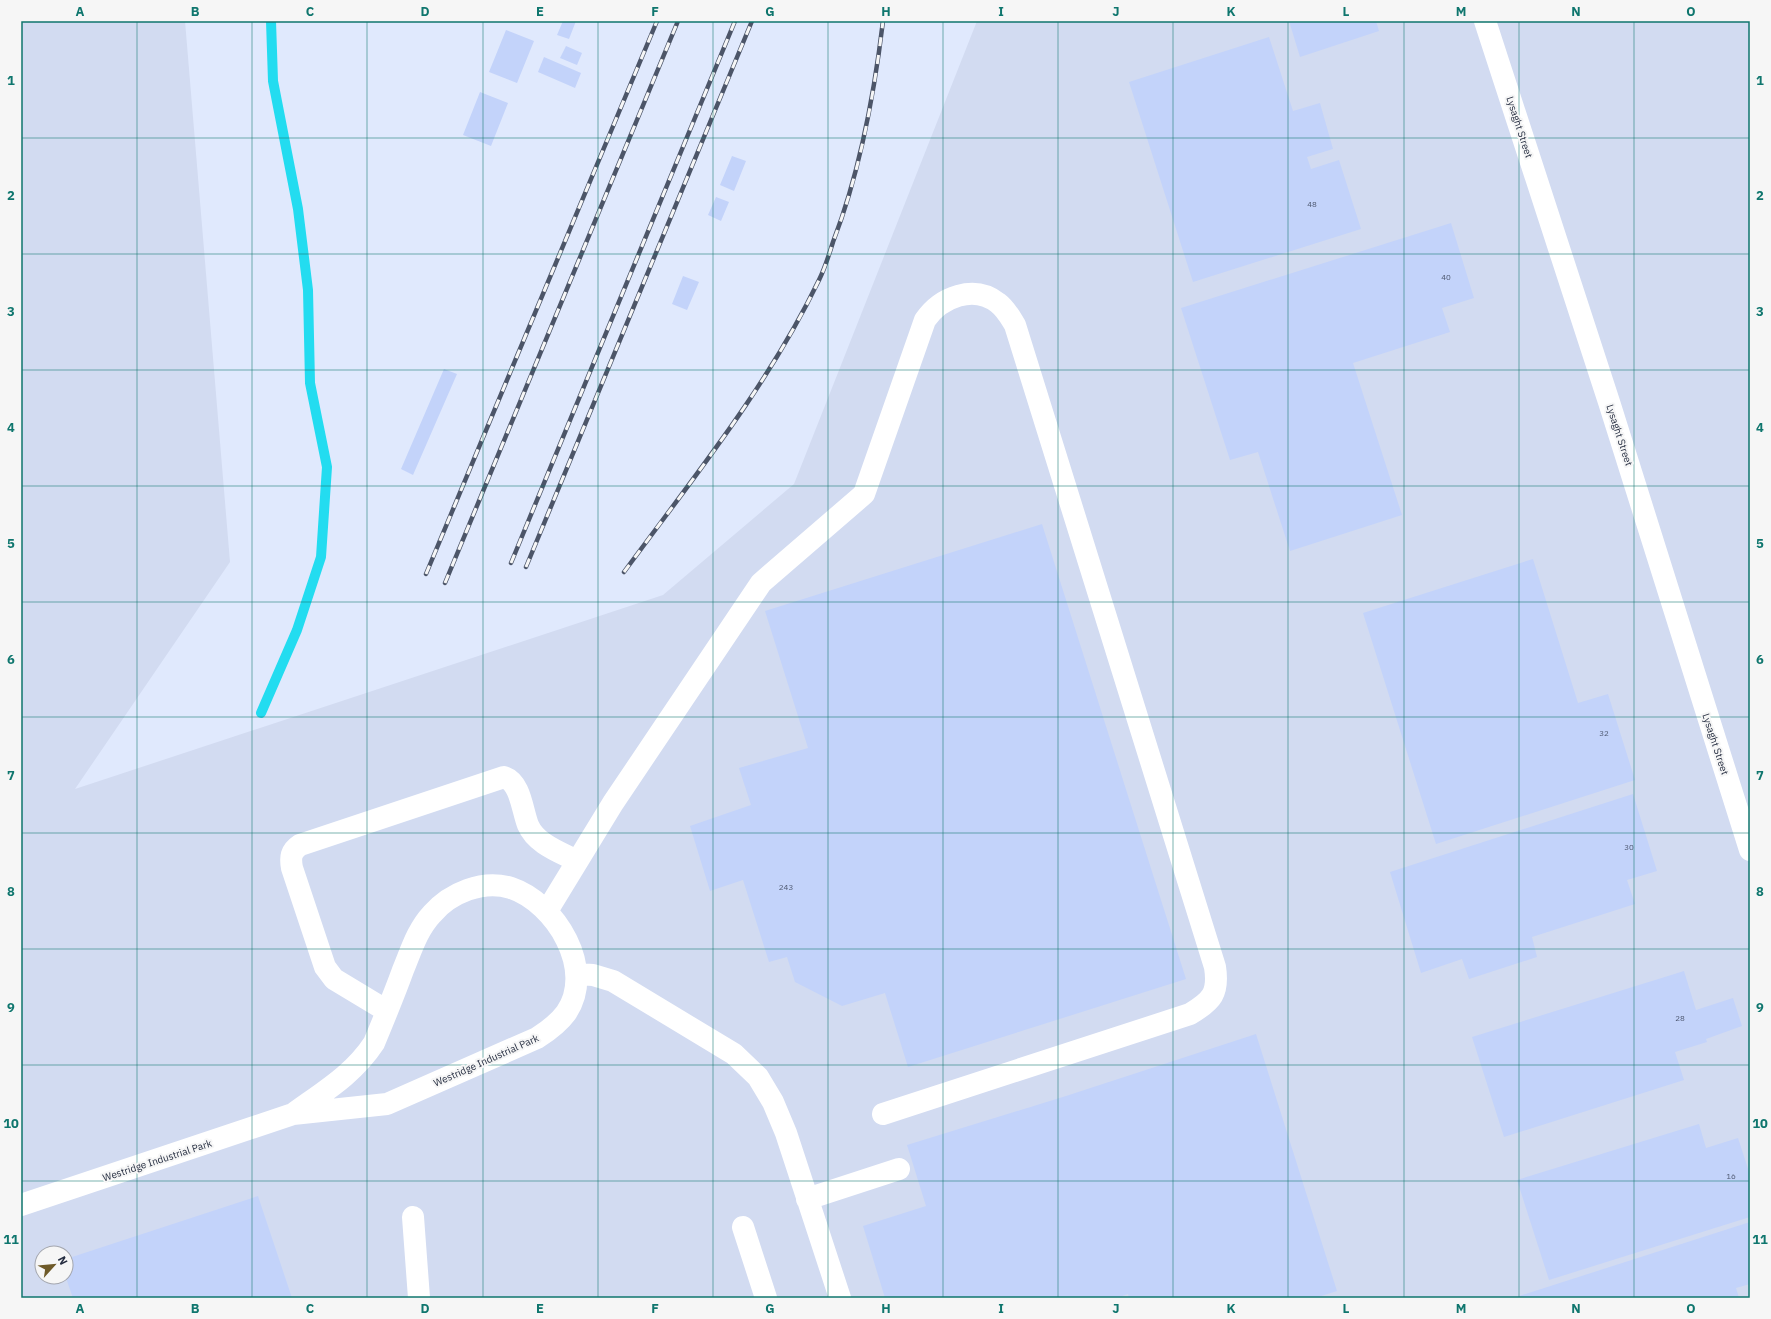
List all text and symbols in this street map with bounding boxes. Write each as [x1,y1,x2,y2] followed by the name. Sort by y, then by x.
[76,3,85,20] text: A
[191,3,200,20] text: B
[306,3,315,20] text: C
[420,3,430,20] text: D
[536,3,544,20] text: E
[651,3,659,20] text: F
[765,3,775,20] text: G
[881,3,891,20] text: H
[998,3,1004,20] text: I
[1112,3,1120,20] text: J
[1226,3,1236,20] text: K
[1343,3,1350,20] text: L
[1456,3,1466,20] text: M
[1571,3,1581,20] text: N
[1686,3,1696,20] text: O
[7,72,15,89] text: 1
[1756,72,1764,89] text: 1
[1503,95,1536,160] street label: Lysaght Street
[7,187,15,204] text: 2
[1756,187,1764,204] text: 2
[1307,199,1317,209] house number: 48
[1441,272,1451,282] house number: 40
[7,303,15,320] text: 3
[1756,303,1764,320] text: 3
[1603,403,1636,468] street label: Lysaght Street
[7,419,15,436] text: 4
[1756,419,1764,436] text: 4
[7,535,15,552] text: 5
[1756,535,1764,552] text: 5
[7,651,15,668] text: 6
[1756,651,1764,668] text: 6
[1699,712,1732,777] street label: Lysaght Street
[1599,728,1609,738] house number: 32
[7,767,15,784] text: 7
[1756,767,1764,784] text: 7
[1624,842,1634,852] house number: 30
[779,882,793,892] house number: 243
[7,883,15,900] text: 8
[1756,883,1764,900] text: 8
[7,999,15,1016] text: 9
[1756,999,1764,1016] text: 9
[1675,1013,1685,1023] house number: 28
[432,1031,542,1090] street label: Westridge Industrial Park
[3,1115,19,1132] text: 10
[1752,1115,1768,1132] text: 10
[101,1136,214,1184] street label: Westridge Industrial Park
[1726,1171,1736,1181] house number: 16
[3,1231,19,1248] text: 11
[1752,1231,1768,1248] text: 11
[34,1245,74,1285] north arrow
[55,1254,71,1267] text: N
[76,1300,85,1317] text: A
[191,1300,200,1317] text: B
[306,1300,315,1317] text: C
[420,1300,430,1317] text: D
[536,1300,544,1317] text: E
[651,1300,659,1317] text: F
[765,1300,775,1317] text: G
[881,1300,891,1317] text: H
[998,1300,1004,1317] text: I
[1112,1300,1120,1317] text: J
[1226,1300,1236,1317] text: K
[1343,1300,1350,1317] text: L
[1456,1300,1466,1317] text: M
[1571,1300,1581,1317] text: N
[1686,1300,1696,1317] text: O

